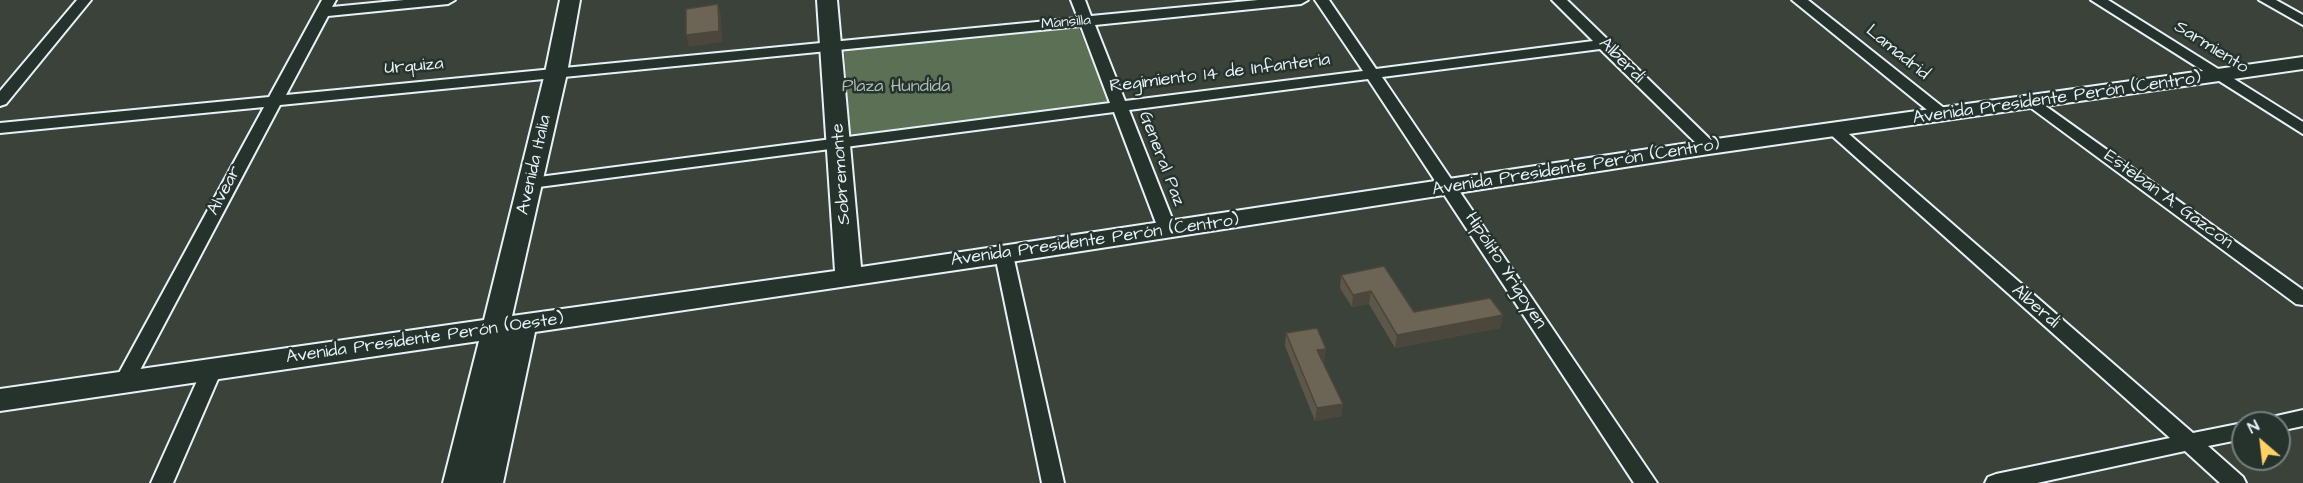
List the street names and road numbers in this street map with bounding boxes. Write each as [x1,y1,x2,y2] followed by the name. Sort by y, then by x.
[1040,12,1092,34] street label: Mansilla
[2170,17,2252,79] street label: Sarmiento
[1861,21,1933,85] street label: Lamadrid
[1594,34,1648,88] street label: Alberdi
[1109,50,1331,98] street label: Regimiento 14 de Infanteria
[384,54,444,80] street label: Urquiza
[1911,68,2203,130] street label: Avenida Presidente Perón (Centro)
[1133,109,1189,209] street label: General Paz
[513,113,557,217] street label: Avenida Italia
[828,123,856,225] street label: Sobremonte
[1431,135,1721,201] street label: Avenida Presidente Perón (Centro)
[2099,146,2237,254] street label: Esteban A. Gazcon
[203,163,247,219] street label: Alvear
[1459,209,1551,333] street label: Hipólito Yrigoyen
[949,210,1241,272] street label: Avenida Presidente Perón (Centro)
[2007,280,2063,334] street label: Alberdi
[285,309,565,369] street label: Avenida Presidente Perón (Oeste)

